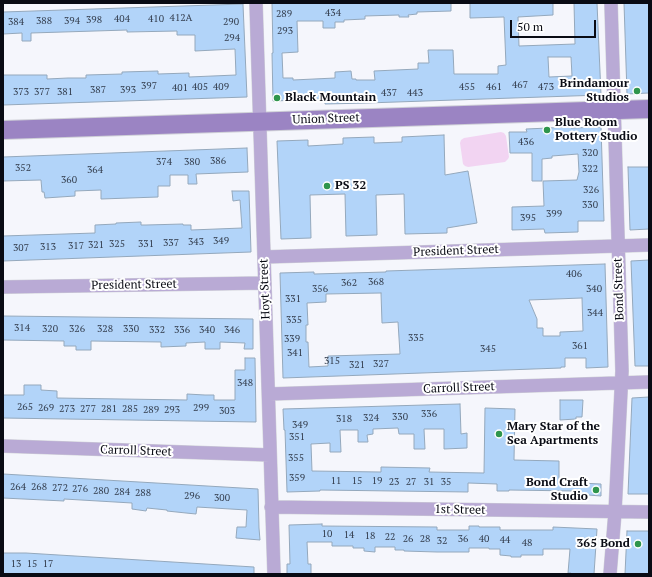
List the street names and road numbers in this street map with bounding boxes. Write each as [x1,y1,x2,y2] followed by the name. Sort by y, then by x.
[292,111,360,127] street label: Union Street
[413,242,499,260] street label: President Street
[611,257,627,321] street label: Bond Street
[257,258,273,320] street label: Hoyt Street
[91,277,177,293] street label: President Street
[423,380,495,396] street label: Carroll Street
[100,443,172,459] street label: Carroll Street
[434,502,486,518] street label: 1st Street

